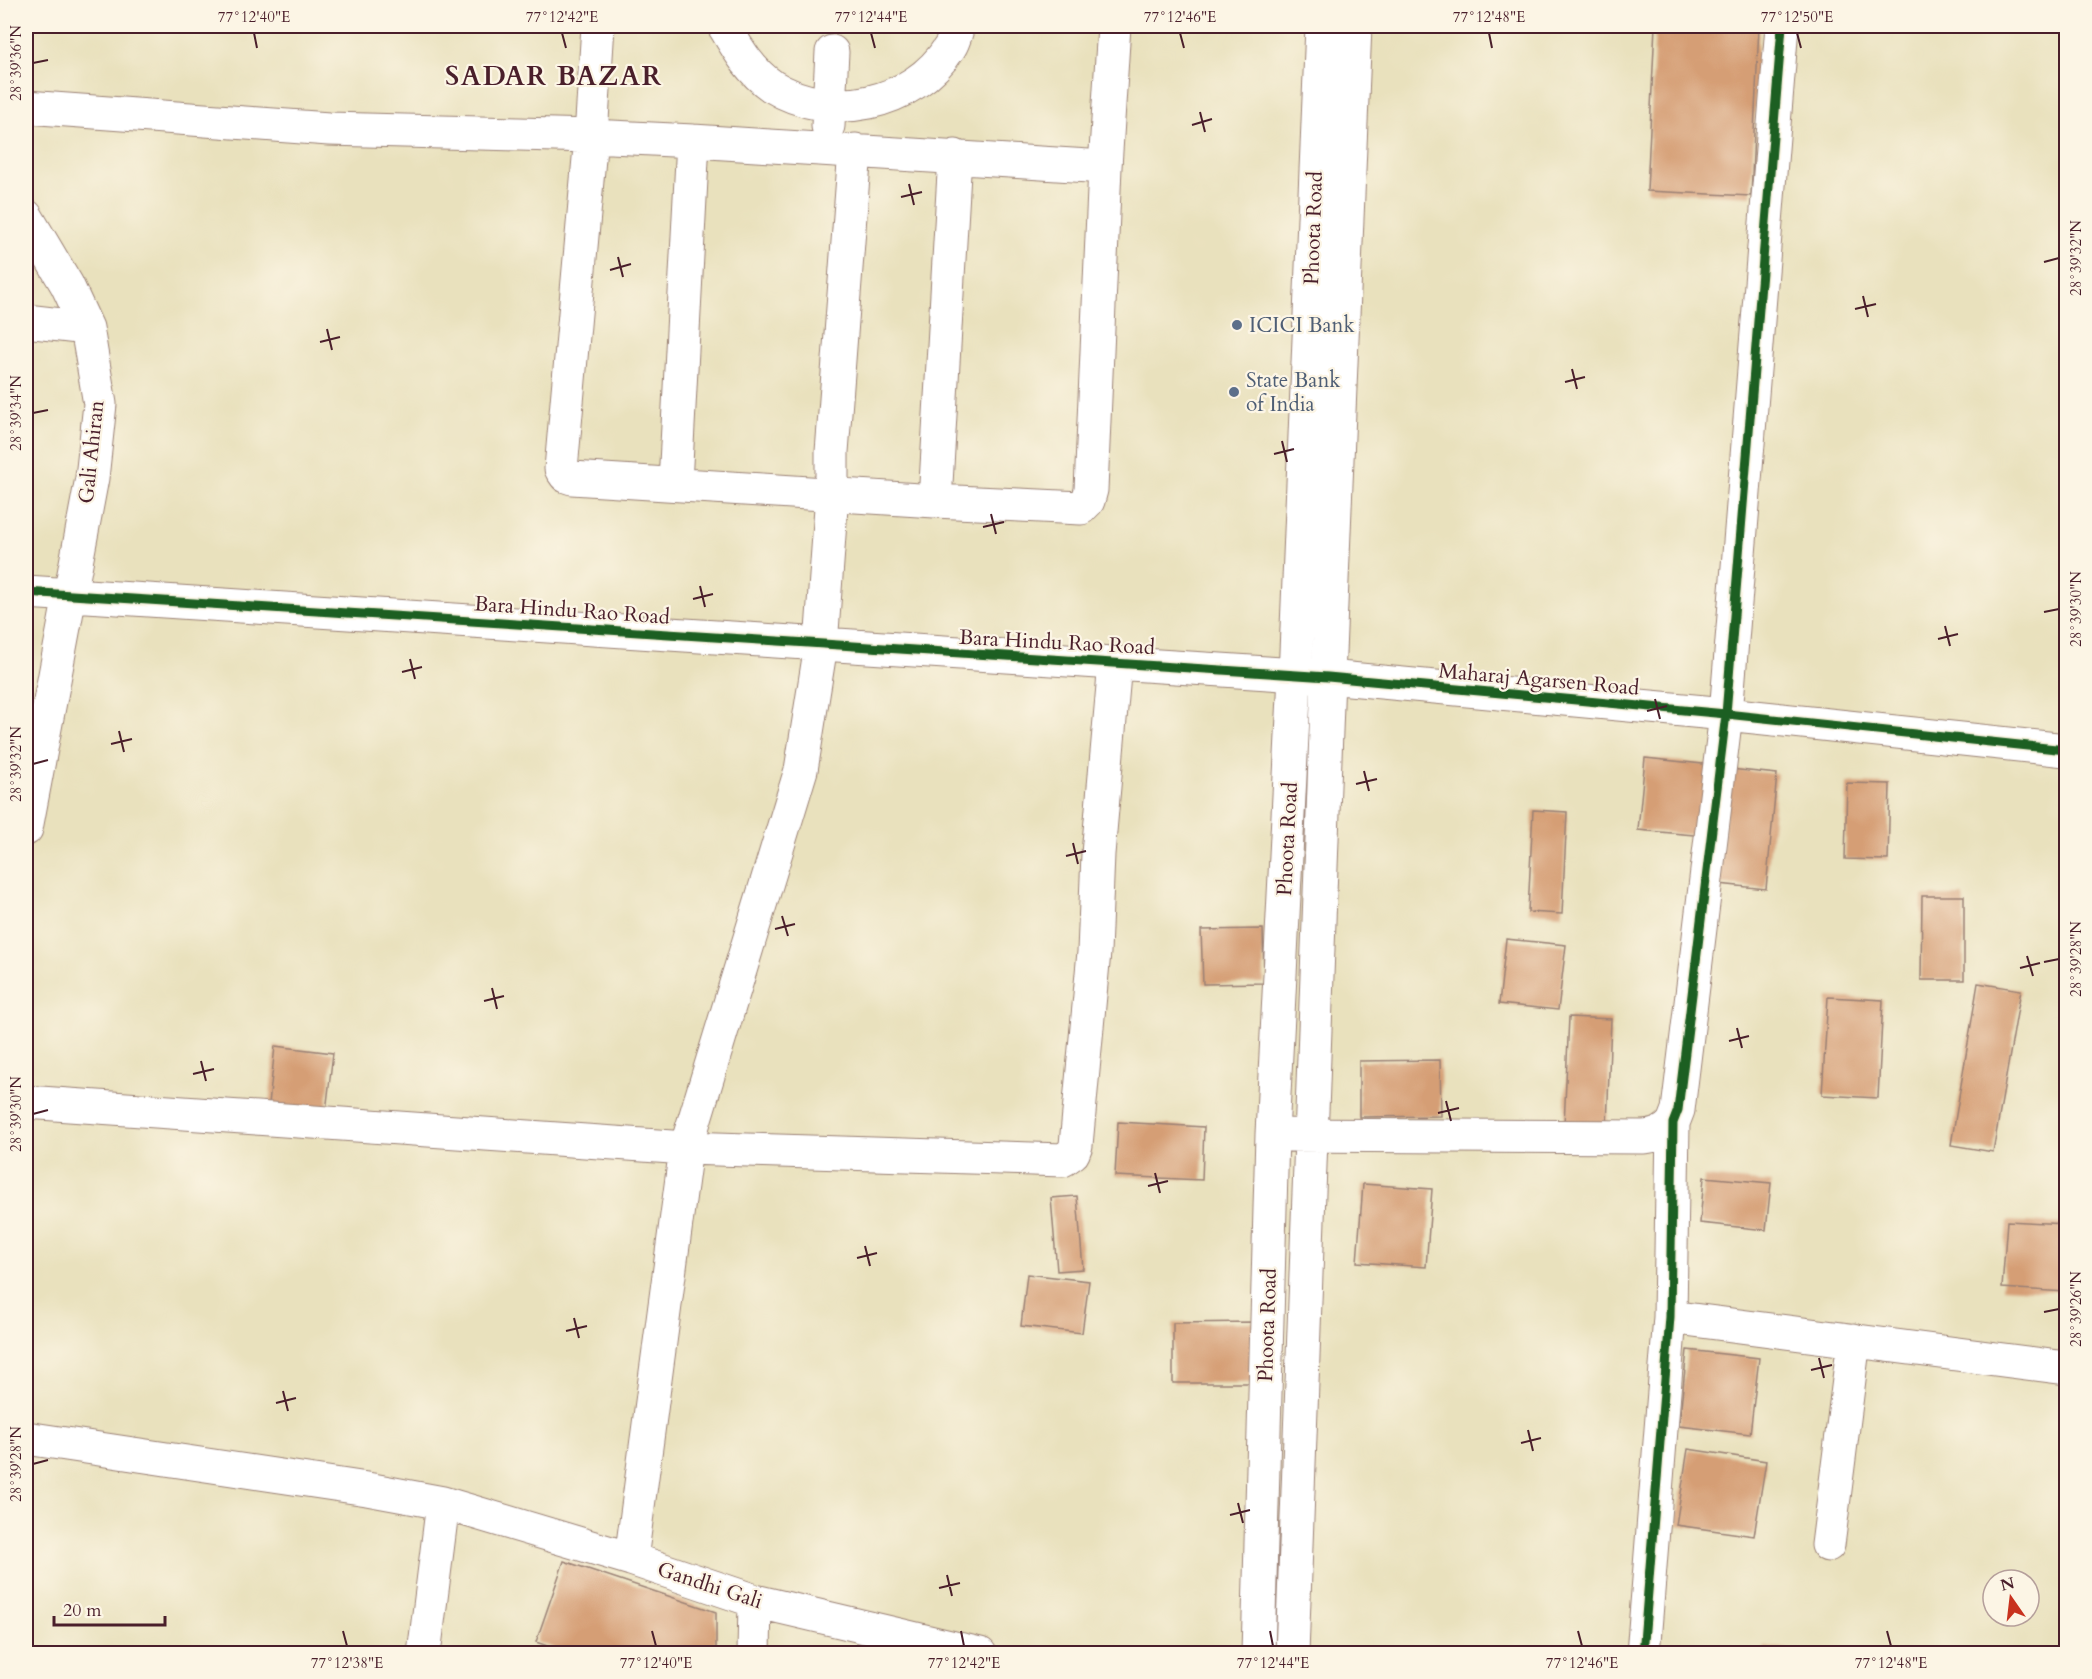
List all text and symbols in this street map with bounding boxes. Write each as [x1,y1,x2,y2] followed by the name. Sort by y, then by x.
[218,7,290,27] text: 77°12'40"E
[526,7,598,27] text: 77°12'42"E
[835,7,907,27] text: 77°12'44"E
[1144,7,1216,27] text: 77°12'46"E
[1453,7,1525,27] text: 77°12'48"E
[1761,7,1833,27] text: 77°12'50"E
[6,25,26,101] text: 28°39'36"N
[445,58,663,95] district label: SADAR BAZAR
[1297,170,1330,286] street label: Phoota Road
[2066,220,2086,296] text: 28°39'32"N
[1249,311,1356,340] place label: ICICI Bank
[1230,318,1244,332] marker: ICICI Bank
[1246,366,1341,419] place label: State Bank of India
[6,375,26,451] text: 28°39'34"N
[1227,385,1241,399] marker: State Bank of India
[72,399,111,505] street label: Gali Ahiran
[2066,571,2086,647] text: 28°39'30"N
[473,589,671,632] street label: Bara Hindu Rao Road
[958,623,1156,662] street label: Bara Hindu Rao Road
[1437,656,1641,703] street label: Maharaj Agarsen Road
[6,726,26,802] text: 28°39'32"N
[1270,781,1305,897] street label: Phoota Road
[2066,921,2086,997] text: 28°39'28"N
[6,1076,26,1152] text: 28°39'30"N
[1251,1267,1284,1383] street label: Phoota Road
[2066,1271,2086,1347] text: 28°39'26"N
[6,1426,26,1502] text: 28°39'28"N
[654,1555,766,1616] street label: Gandhi Gali
[1981,1568,2041,1628] north arrow
[1998,1572,2017,1597] text: N
[54,1589,165,1627] scale bar
[63,1598,102,1623] text: 20 m
[311,1653,383,1673] text: 77°12'38"E
[620,1653,692,1673] text: 77°12'40"E
[928,1653,1000,1673] text: 77°12'42"E
[1237,1653,1309,1673] text: 77°12'44"E
[1546,1653,1618,1673] text: 77°12'46"E
[1855,1653,1927,1673] text: 77°12'48"E

